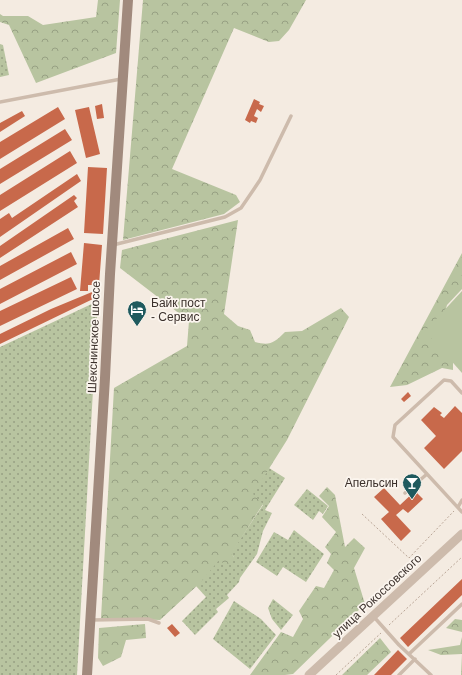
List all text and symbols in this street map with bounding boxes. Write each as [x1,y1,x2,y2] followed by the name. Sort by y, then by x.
[85,280,103,393] street label: Шекснинское шоссе
[151,296,206,324] place label: Байк пост - Сервис
[126,299,148,327] hotel icon: Байк пост - Сервис
[401,472,423,500] bar icon: Апельсин
[345,476,398,490] place label: Апельсин
[330,551,425,641] street label: улица Рокоссовского

